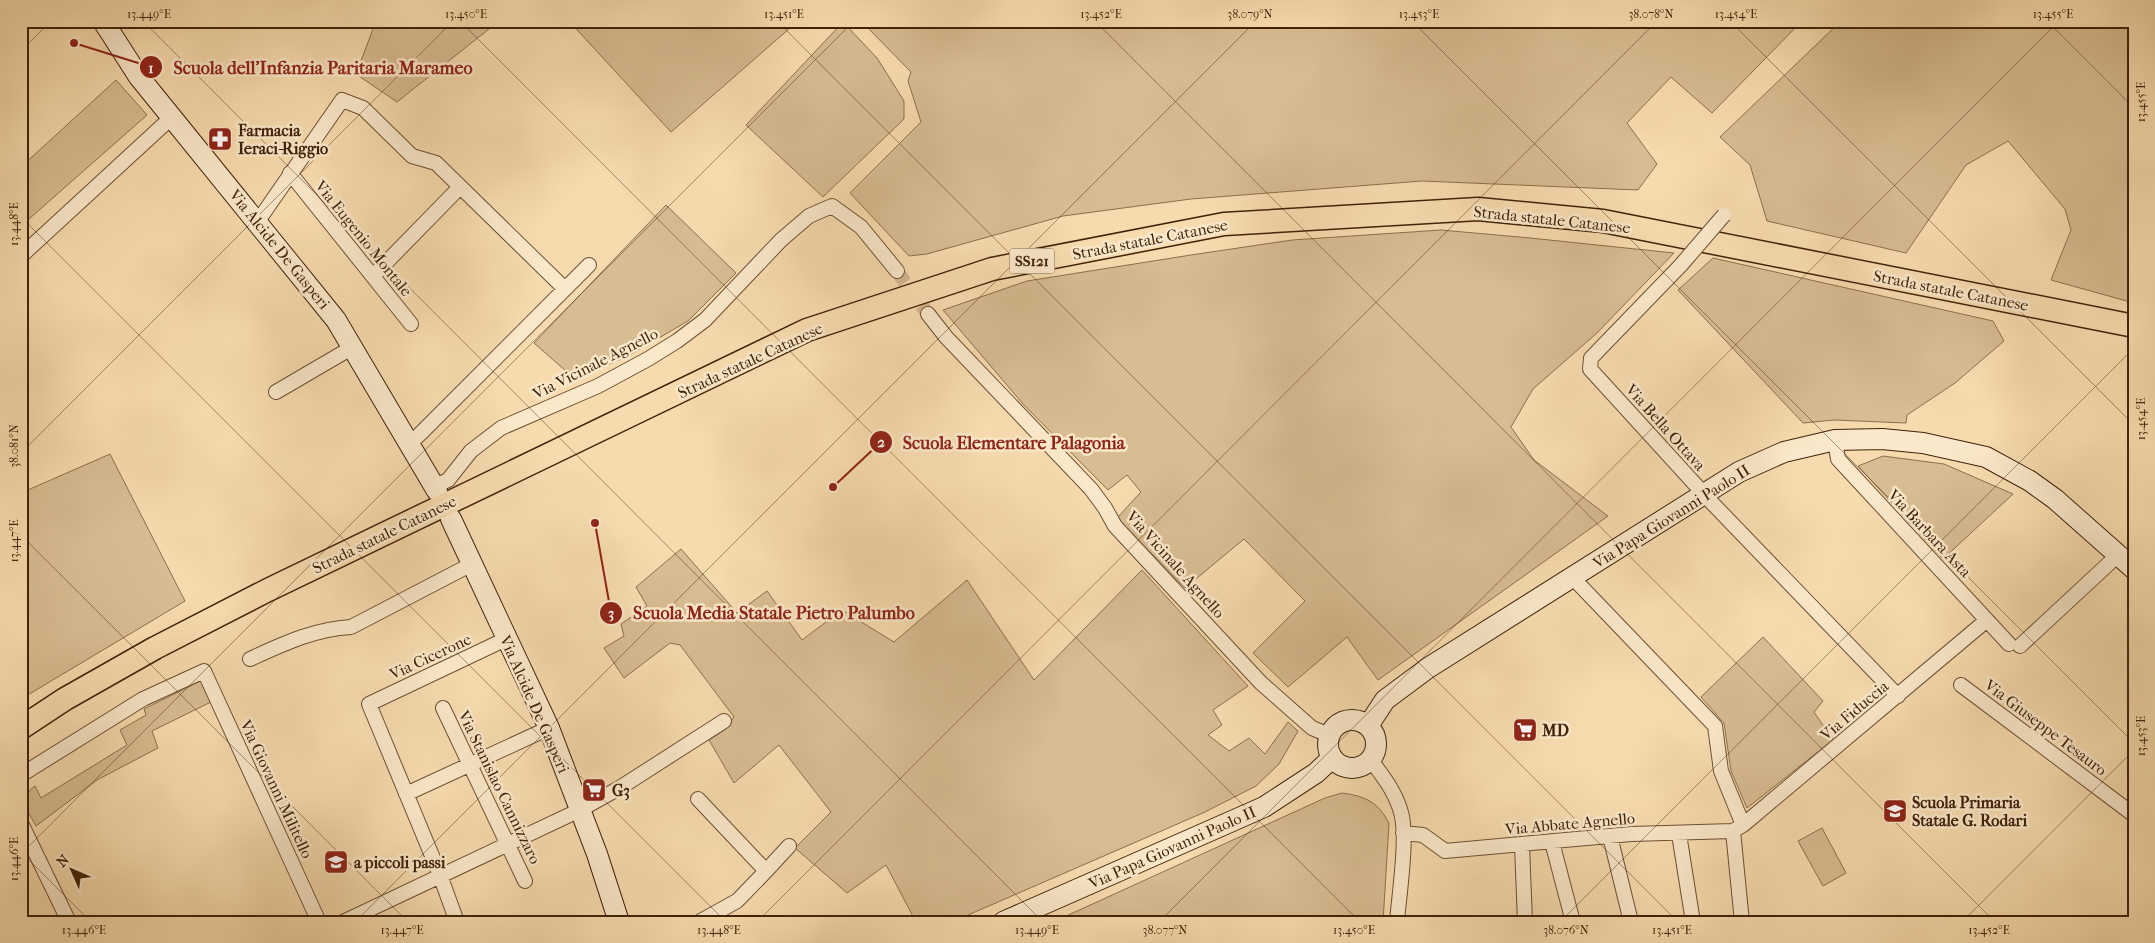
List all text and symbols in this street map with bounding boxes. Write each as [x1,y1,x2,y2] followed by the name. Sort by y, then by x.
[127,7,171,21] text: 13.449°E
[445,7,487,21] text: 13.450°E
[764,7,804,21] text: 13.451°E
[1080,7,1122,21] text: 13.452°E
[1227,7,1273,21] text: 38.079°N
[1399,7,1439,21] text: 13.453°E
[1628,7,1674,21] text: 38.078°N
[1715,7,1757,21] text: 13.454°E
[2033,7,2073,21] text: 13.455°E
[138,51,482,84] callout: Scuola dell'Infanzia Paritaria Marameo
[173,58,473,79] text: Scuola dell'Infanzia Paritaria Marameo
[148,59,154,77] text: 1
[2134,82,2148,122] text: 13.455°E
[237,121,328,159] place label: Farmacia Ieraci-Riggio
[207,126,233,152] pharmacy icon: Farmacia Ieraci-Riggio
[310,176,416,300] street label: Via Eugenio Montale
[225,185,334,313] street label: Via Alcide De Gasperi
[7,202,21,246] text: 13.448°E
[1473,202,1631,237] street label: Strada statale Catanese
[1071,215,1229,264] street label: Strada statale Catanese
[1010,248,1054,274] road number: SS121
[1872,266,2030,315] street label: Strada statale Catanese
[675,318,826,402] street label: Strada statale Catanese
[529,324,661,404] street label: Via Vicinale Agnello
[1621,379,1710,475] street label: Via Bella Ottava
[2134,398,2148,440] text: 13.454°E
[7,424,21,468] text: 38.081°N
[868,426,1136,459] callout: Scuola Elementare Palagonia
[877,433,885,451] text: 2
[903,433,1126,454] text: Scuola Elementare Palagonia
[1589,460,1753,573] street label: Via Papa Giovanni Paolo II
[1883,485,1976,582] street label: Via Barbara Asta
[309,491,459,578] street label: Strada statale Catanese
[1122,506,1229,622] street label: Via Vicinale Agnello
[7,519,21,563] text: 13.447°E
[598,596,925,629] callout: Scuola Media Statale Pietro Palumbo
[633,603,915,624] text: Scuola Media Statale Pietro Palumbo
[608,604,614,622] text: 3
[385,629,474,684] street label: Via Cicerone
[495,632,574,776] street label: Via Alcide De Gasperi
[1980,675,2110,779] street label: Via Giuseppe Tesauro
[1816,676,1893,745] street label: Via Fiduccia
[454,706,545,867] street label: Via Stanislao Cannizzaro
[236,716,317,861] street label: Via Giovanni Militello
[2134,716,2148,756] text: 13.453°E
[1512,717,1538,743] supermarket icon: MD
[1541,721,1569,740] place label: MD
[581,777,607,803] supermarket icon: G3
[612,781,630,801] place label: G3
[1912,793,2027,830] place label: Scuola Primaria Statale G. Rodari
[1882,798,1908,824] school or university icon: Scuola Primaria Statale G. Rodari
[1085,802,1259,893] street label: Via Papa Giovanni Paolo II
[1503,808,1636,839] street label: Via Abbate Agnello
[7,837,21,881] text: 13.446°E
[48,846,98,896] north arrow
[323,849,349,875] school or university icon: a piccoli passi
[53,851,73,871] text: N
[354,853,446,873] place label: a piccoli passi
[62,923,106,937] text: 13.446°E
[380,923,424,937] text: 13.447°E
[697,923,741,937] text: 13.448°E
[1015,923,1059,937] text: 13.449°E
[1143,923,1187,937] text: 38.077°N
[1333,923,1375,937] text: 13.450°E
[1543,923,1589,937] text: 38.076°N
[1652,923,1692,937] text: 13.451°E
[1968,923,2010,937] text: 13.452°E

